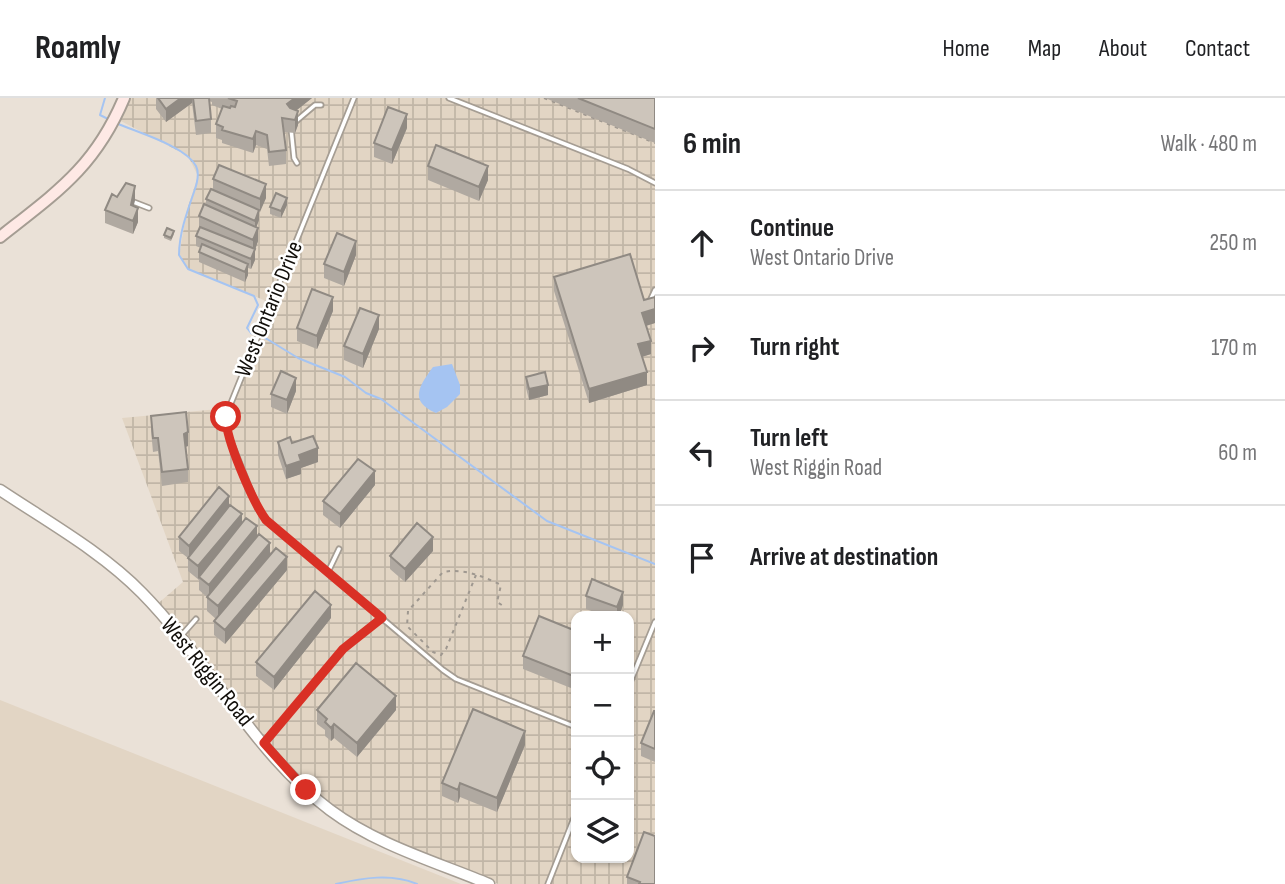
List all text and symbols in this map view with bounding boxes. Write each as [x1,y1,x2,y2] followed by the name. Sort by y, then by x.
[35,28,121,68] text: Roamly
[942,34,990,63] text: Home
[1028,34,1061,63] text: Map
[1099,34,1147,63] text: About
[1185,34,1250,63] text: Contact
[683,126,741,162] text: 6 min
[1160,130,1257,158] text: Walk · 480 m
[750,213,834,244] text: Continue
[683,224,721,262] icon: ahead
[1210,229,1257,257] text: 250 m
[229,237,309,381] street label: West Ontario Drive
[750,244,894,272] text: West Ontario Drive
[683,329,721,367] icon: right
[750,332,839,363] text: Turn right
[1211,334,1257,362] text: 170 m
[210,401,241,432] route start
[750,423,828,454] text: Turn left
[683,434,721,472] icon: left
[1218,439,1257,467] text: 60 m
[750,454,882,482] text: West Riggin Road
[683,539,721,577] icon: arrive
[750,542,938,573] text: Arrive at destination
[571,611,634,863] map controls
[571,611,634,674] button: +
[155,612,259,732] street label: West Riggin Road
[571,674,634,737] button: −
[571,737,634,800] button: locate
[290,774,321,805] route end
[571,800,634,863] button: layers

